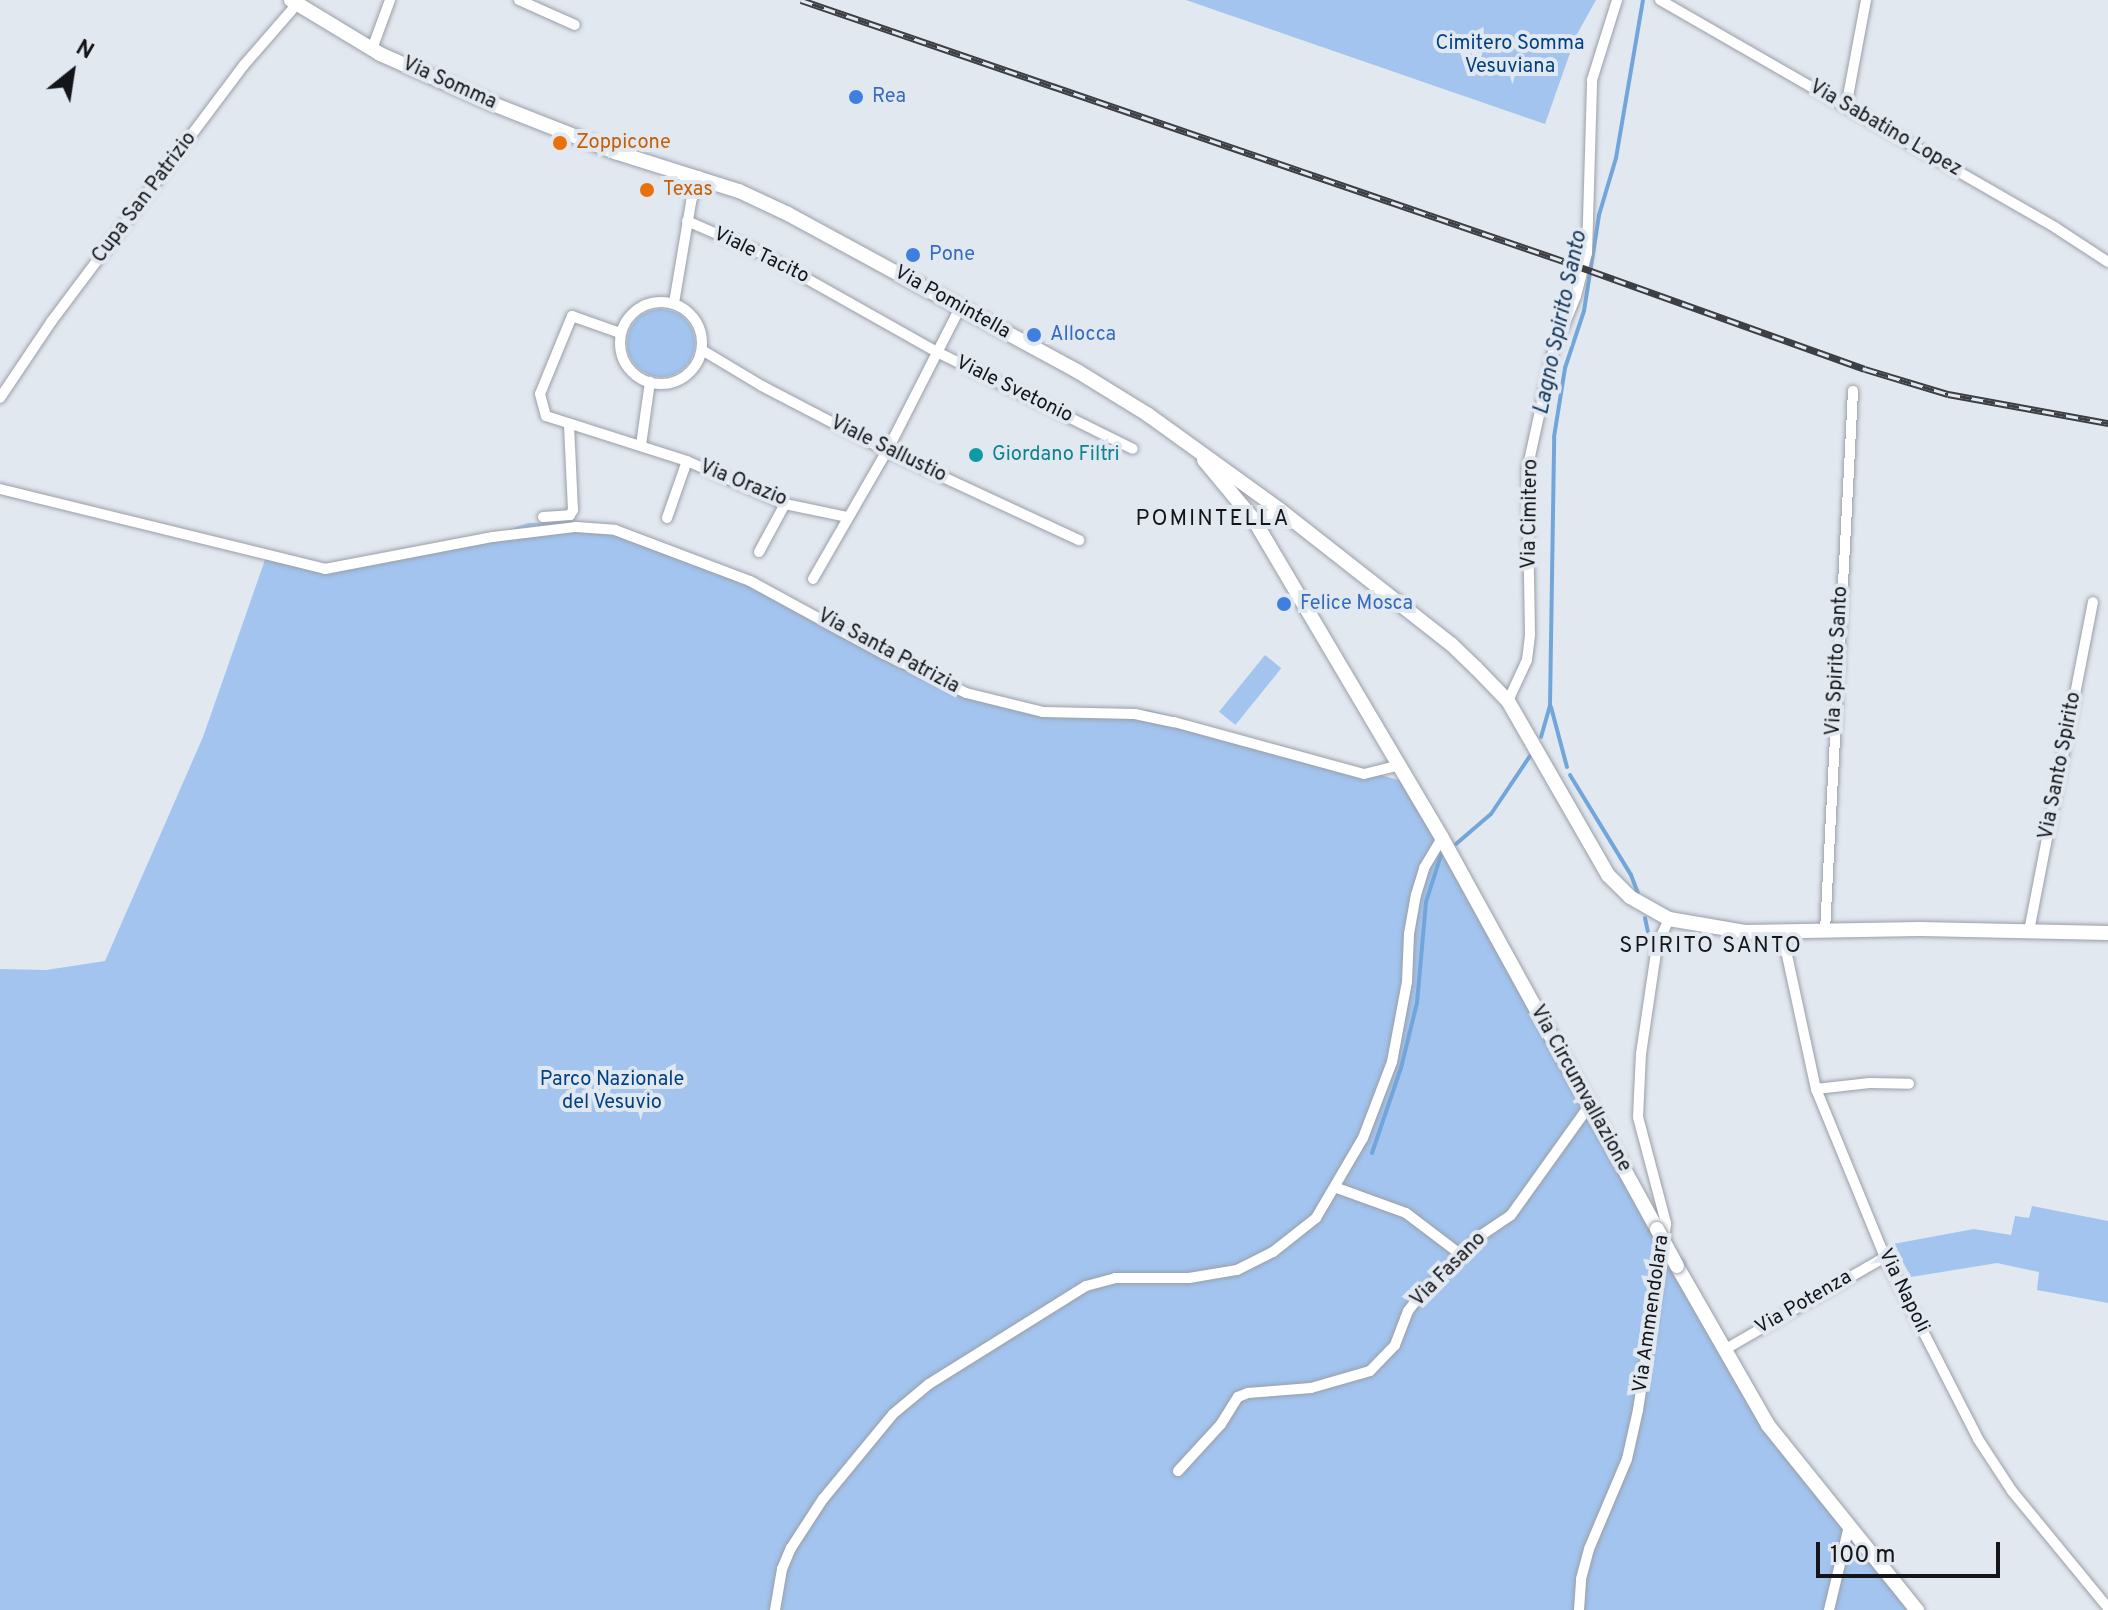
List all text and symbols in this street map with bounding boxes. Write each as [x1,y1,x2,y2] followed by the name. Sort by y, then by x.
[32,32,112,112] north arrow
[1436,32,1584,79] park label: Cimitero Somma Vesuviana
[71,35,98,66] text: N
[398,53,500,115] street label: Via Somma
[1805,76,1965,182] street label: Via Sabatino Lopez
[872,85,906,109] place label: Rea
[847,88,865,106] marker: Rea
[88,128,202,268] street label: Cupa San Patrizio
[576,131,671,155] place label: Zoppicone
[551,134,569,152] marker: Zoppicone
[663,178,713,202] place label: Texas
[638,181,656,199] marker: Texas
[709,222,813,290] street label: Viale Tacito
[1529,229,1593,417] water label: Lagno Spirito Santo
[929,243,975,267] place label: Pone
[904,246,922,264] marker: Pone
[890,261,1014,345] street label: Via Pomintella
[1050,323,1116,347] place label: Allocca
[1025,326,1043,344] marker: Allocca
[951,351,1077,429] street label: Viale Svetonio
[826,412,950,488] street label: Viale Sallustio
[992,443,1120,467] place label: Giordano Filtri
[967,446,985,464] marker: Giordano Filtri
[696,456,790,512] street label: Via Orazio
[1518,459,1544,569] street label: Via Cimitero
[1136,507,1290,533] district label: POMINTELLA
[1822,586,1854,736] street label: Via Spirito Santo
[1300,592,1413,616] place label: Felice Mosca
[1275,595,1293,613] marker: Felice Mosca
[813,604,963,700] street label: Via Santa Patrizia
[2035,690,2087,842] street label: Via Santo Spirito
[1619,934,1803,960] district label: SPIRITO SANTO
[1524,1002,1636,1176] street label: Via Circumvallazione
[540,1069,684,1116] park label: Parco Nazionale del Vesuvio
[1407,1228,1491,1312] street label: Via Fasano
[1629,1233,1675,1395] street label: Via Ammendolara
[1872,1245,1934,1337] street label: Via Napoli
[1752,1266,1856,1340] street label: Via Potenza
[1820,1526,2004,1576] scale bar
[1830,1541,1896,1571] text: 100 m

